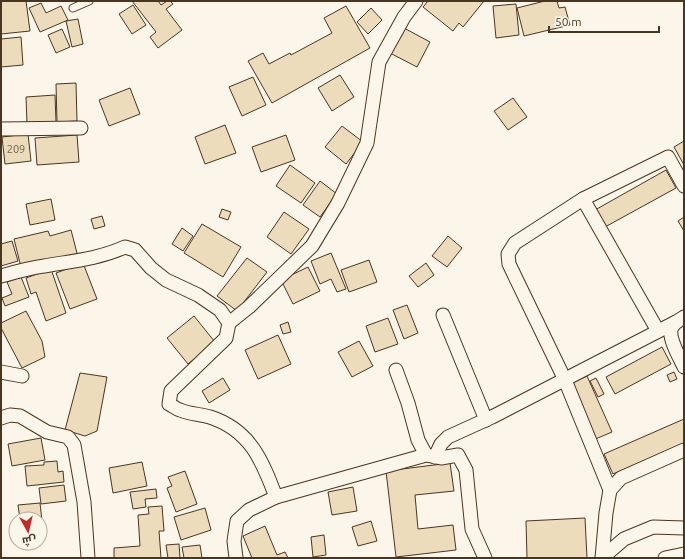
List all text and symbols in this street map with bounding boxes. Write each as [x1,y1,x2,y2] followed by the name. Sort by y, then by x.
[549,8,659,34] scale bar
[555,15,582,28] text: 50 m
[7,143,25,155] house number: 209
[8,511,48,551] north arrow
[21,533,37,548] text: ش

